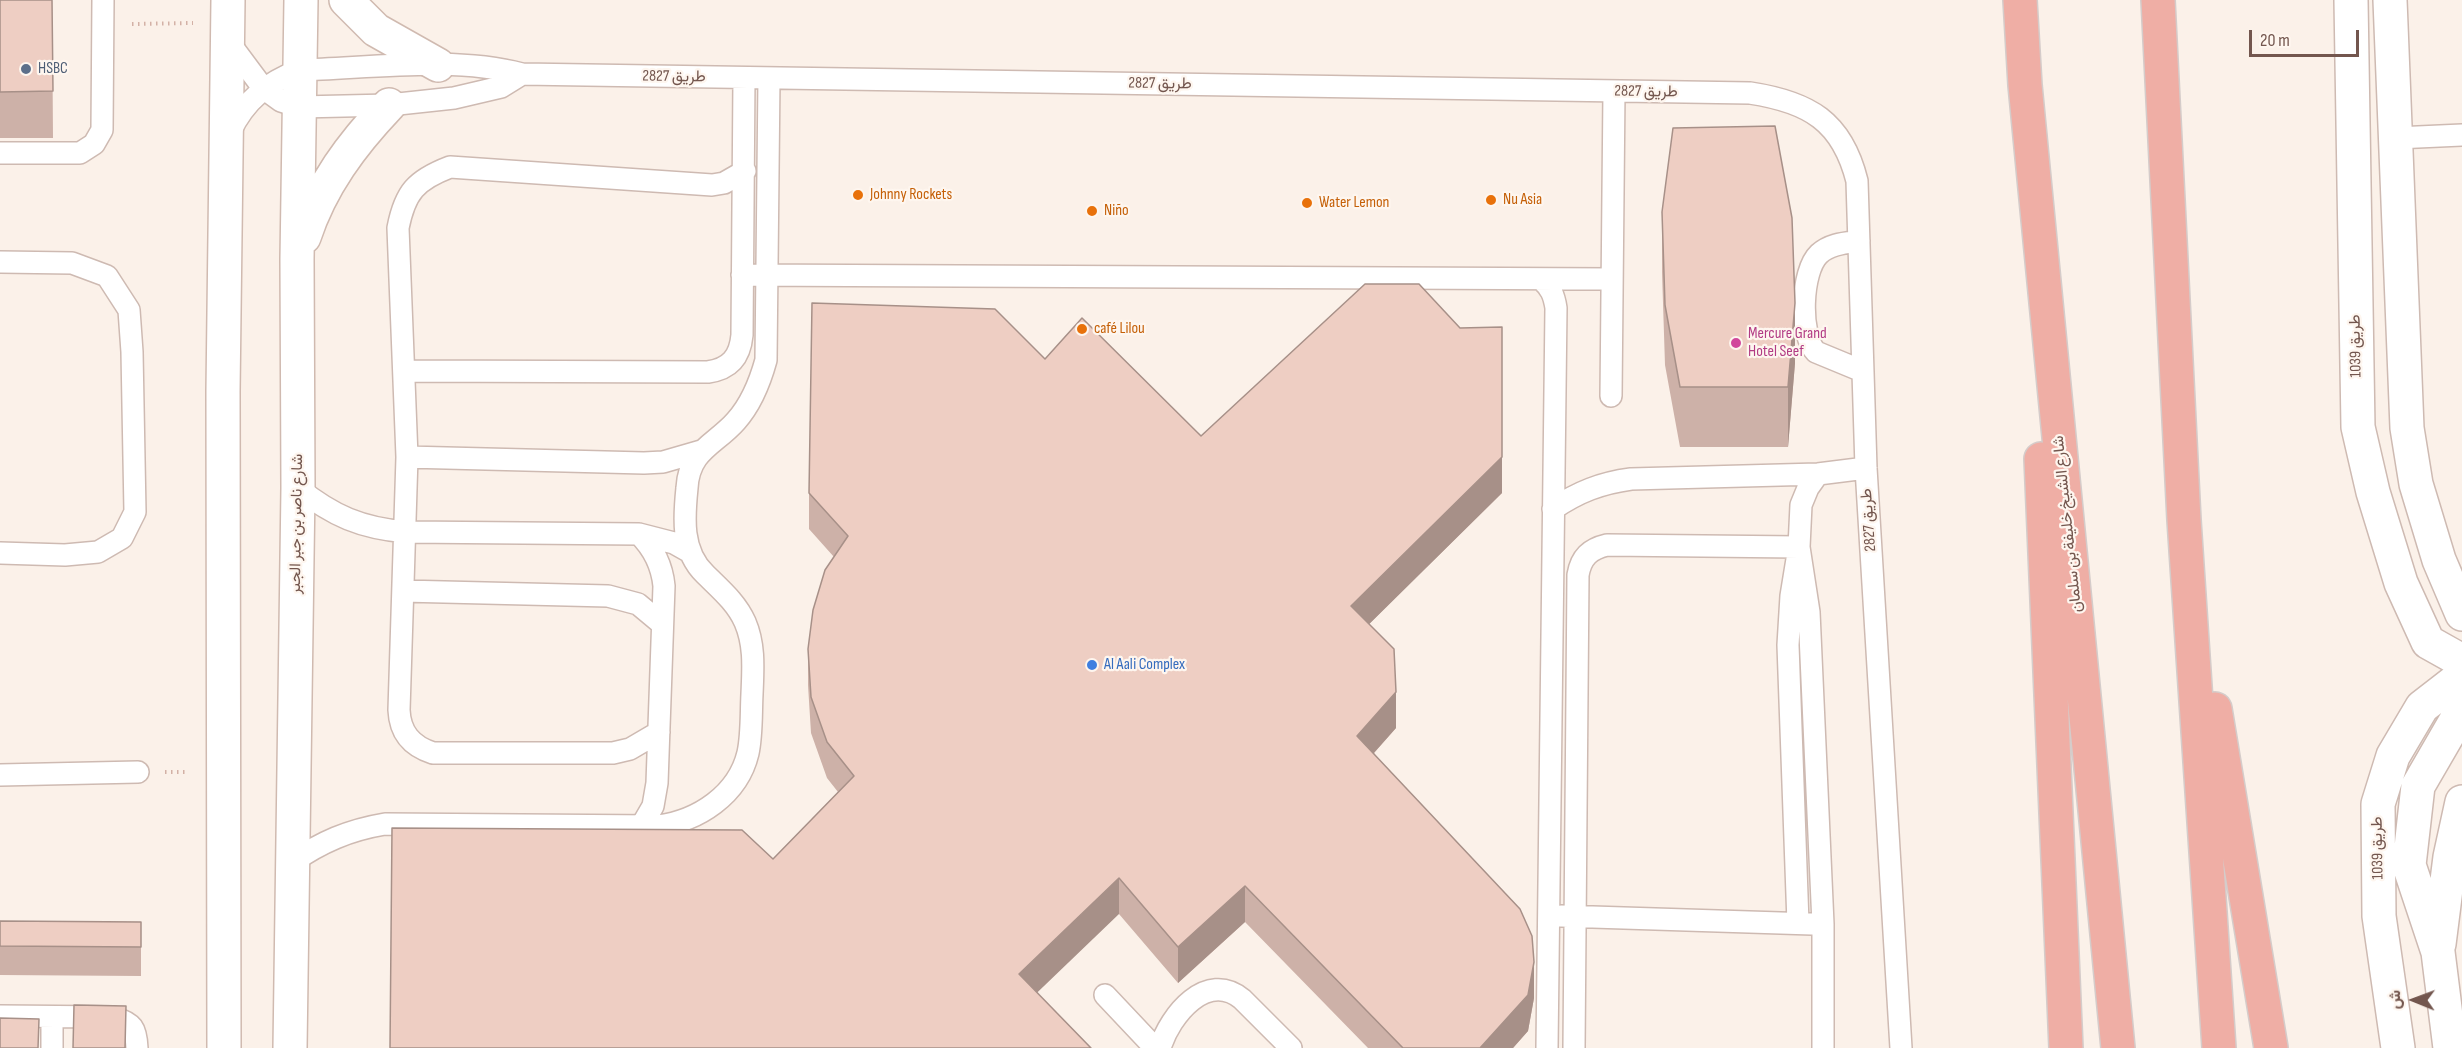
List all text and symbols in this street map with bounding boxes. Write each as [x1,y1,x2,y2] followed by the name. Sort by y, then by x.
[2252,18,2362,56] scale bar
[2260,30,2290,51] text: 20 m
[38,59,68,79] place label: HSBC
[19,62,33,76] marker: HSBC
[642,67,706,87] street label: طريق 2827
[1128,74,1192,94] street label: طريق 2827
[1614,82,1678,102] street label: طريق 2827
[870,185,952,205] place label: Johnny Rockets
[851,188,865,202] marker: Johnny Rockets
[1503,190,1542,210] place label: Nu Asia
[1319,193,1389,213] place label: Water Lemon
[1484,193,1498,207] marker: Nu Asia
[1300,196,1314,210] marker: Water Lemon
[1104,201,1129,221] place label: Niño
[1085,204,1099,218] marker: Niño
[2346,314,2366,378] street label: طريق 1039
[1094,319,1145,339] place label: café Lilou
[1075,322,1089,336] marker: café Lilou
[1748,324,1827,362] place label: Mercure Grand Hotel Seef
[1729,336,1743,350] marker: Mercure Grand Hotel Seef
[2049,435,2087,613] street label: شارع الشيخ خليفة بن سلمان
[286,454,308,594] street label: شارع ناصر بن جبر الجبر
[1857,488,1881,552] street label: طريق 2827
[1104,655,1185,675] place label: Al Aali Complex
[1085,658,1099,672] marker: Al Aali Complex
[2368,816,2388,880] street label: طريق 1039
[2384,970,2444,1030] north arrow
[2386,990,2405,1009] text: ش

